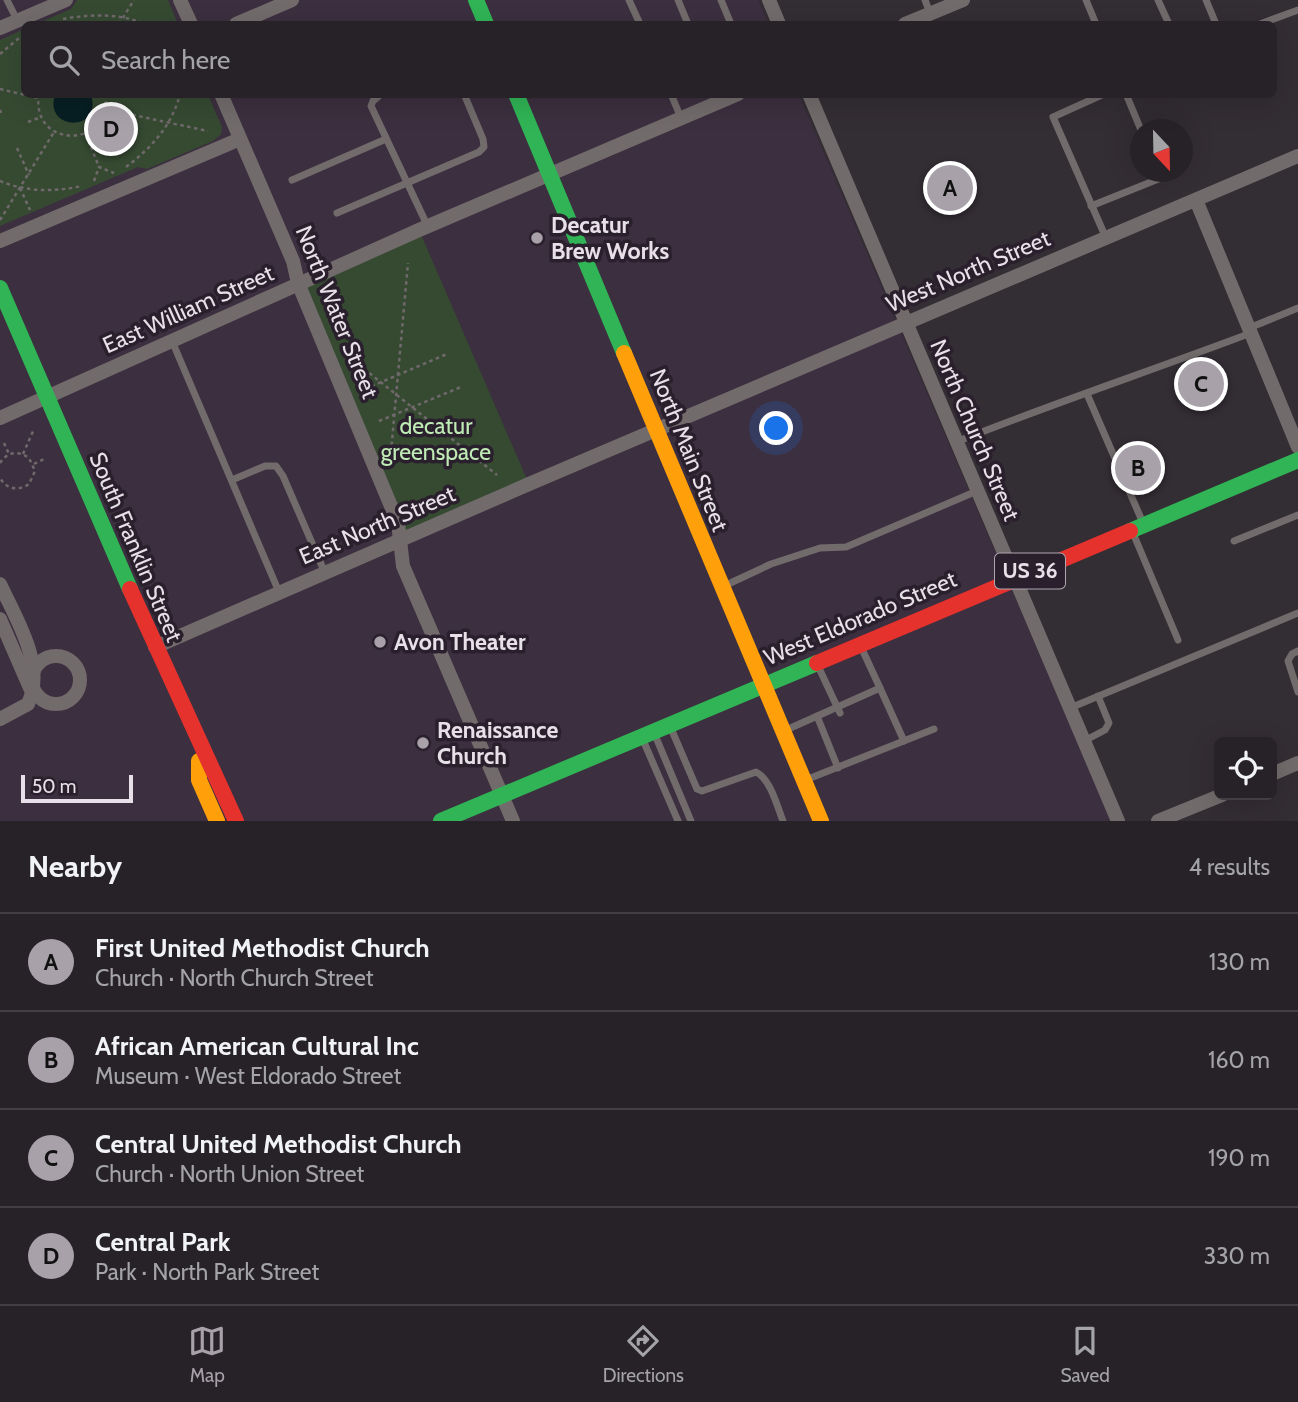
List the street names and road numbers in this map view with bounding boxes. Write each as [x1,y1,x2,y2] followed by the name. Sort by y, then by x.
[290,222,385,403] street label: North Water Street
[882,224,1054,318] street label: West North Street
[98,259,278,359] street label: East William Street
[924,335,1026,525] street label: North Church Street
[644,365,734,536] street label: North Main Street
[83,448,189,646] street label: South Franklin Street
[295,479,459,570] street label: East North Street
[995,554,1065,588] road number: US 36
[760,565,961,671] street label: West Eldorado Street

